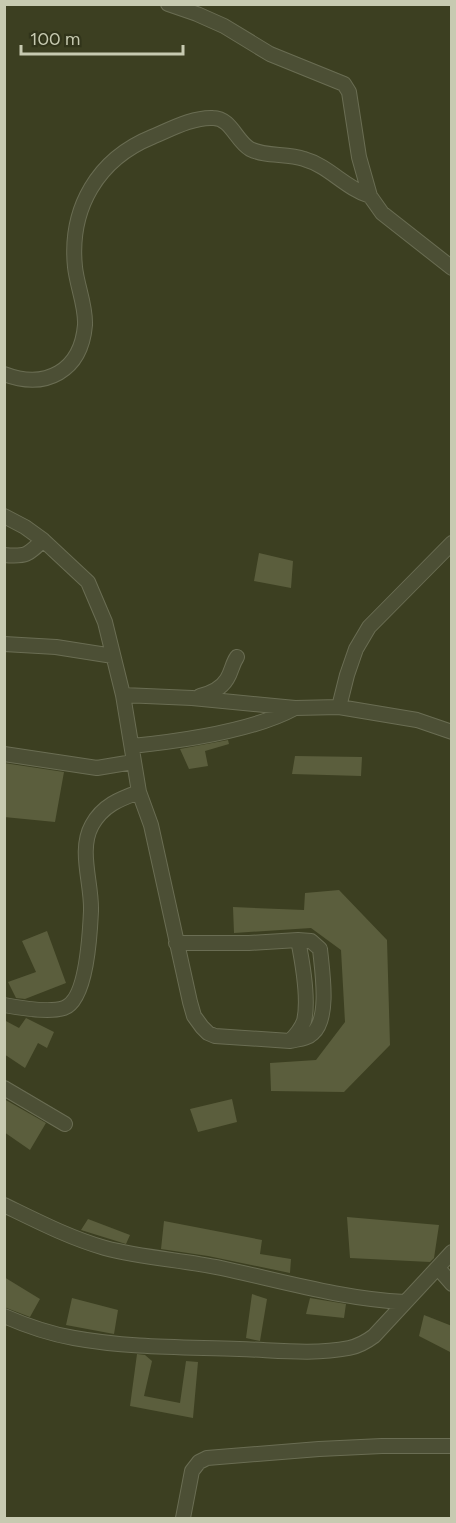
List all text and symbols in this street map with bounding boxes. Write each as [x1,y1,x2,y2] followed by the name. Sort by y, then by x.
[21,18,183,56] scale bar
[30,28,80,50] text: 100 m

